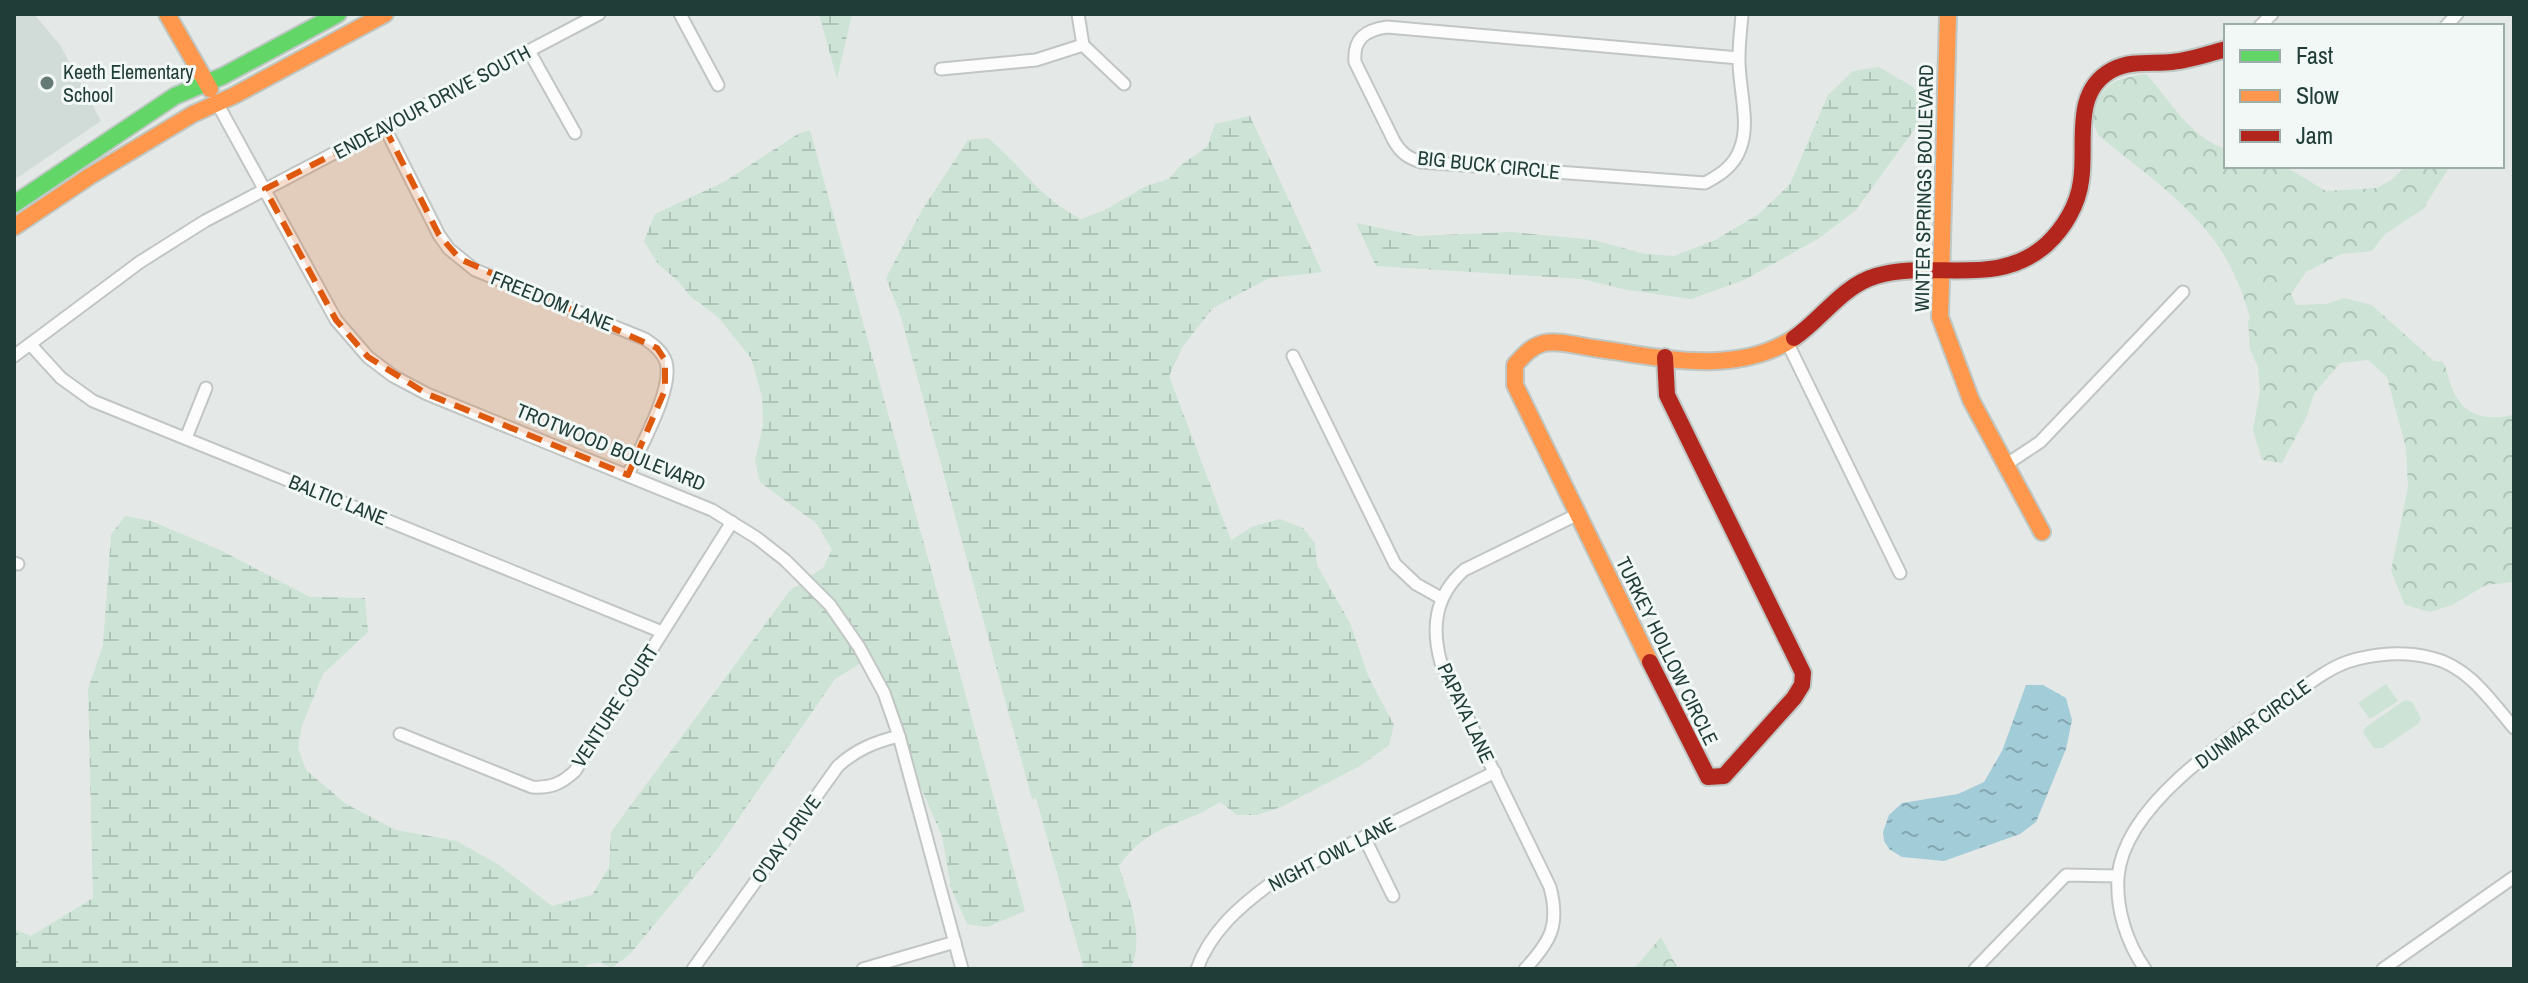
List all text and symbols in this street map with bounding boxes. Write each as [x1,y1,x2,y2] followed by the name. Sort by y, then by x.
[2224,24,2504,168] legend
[329,38,535,165] street label: ENDEAVOUR DRIVE SOUTH
[2296,39,2334,71] text: Fast
[63,58,194,108] place label: Keeth Elementary School
[1908,64,1939,312] street label: WINTER SPRINGS BOULEVARD
[38,74,56,92] marker: Keeth Elementary School
[2296,79,2339,111] text: Slow
[2296,119,2333,151] text: Jam
[1416,144,1562,185] street label: BIG BUCK CIRCLE
[487,264,617,337] street label: FREEDOM LANE
[512,396,710,497] street label: TROTWOOD BOULEVARD
[285,468,391,531] street label: BALTIC LANE
[1610,552,1725,750] street label: TURKEY HOLLOW CIRCLE
[565,639,664,772] street label: VENTURE COURT
[1432,658,1501,767] street label: PAPAYA LANE
[2189,673,2316,775] street label: DUNMAR CIRCLE
[744,789,827,888] street label: O'DAY DRIVE
[1264,810,1400,897] street label: NIGHT OWL LANE

